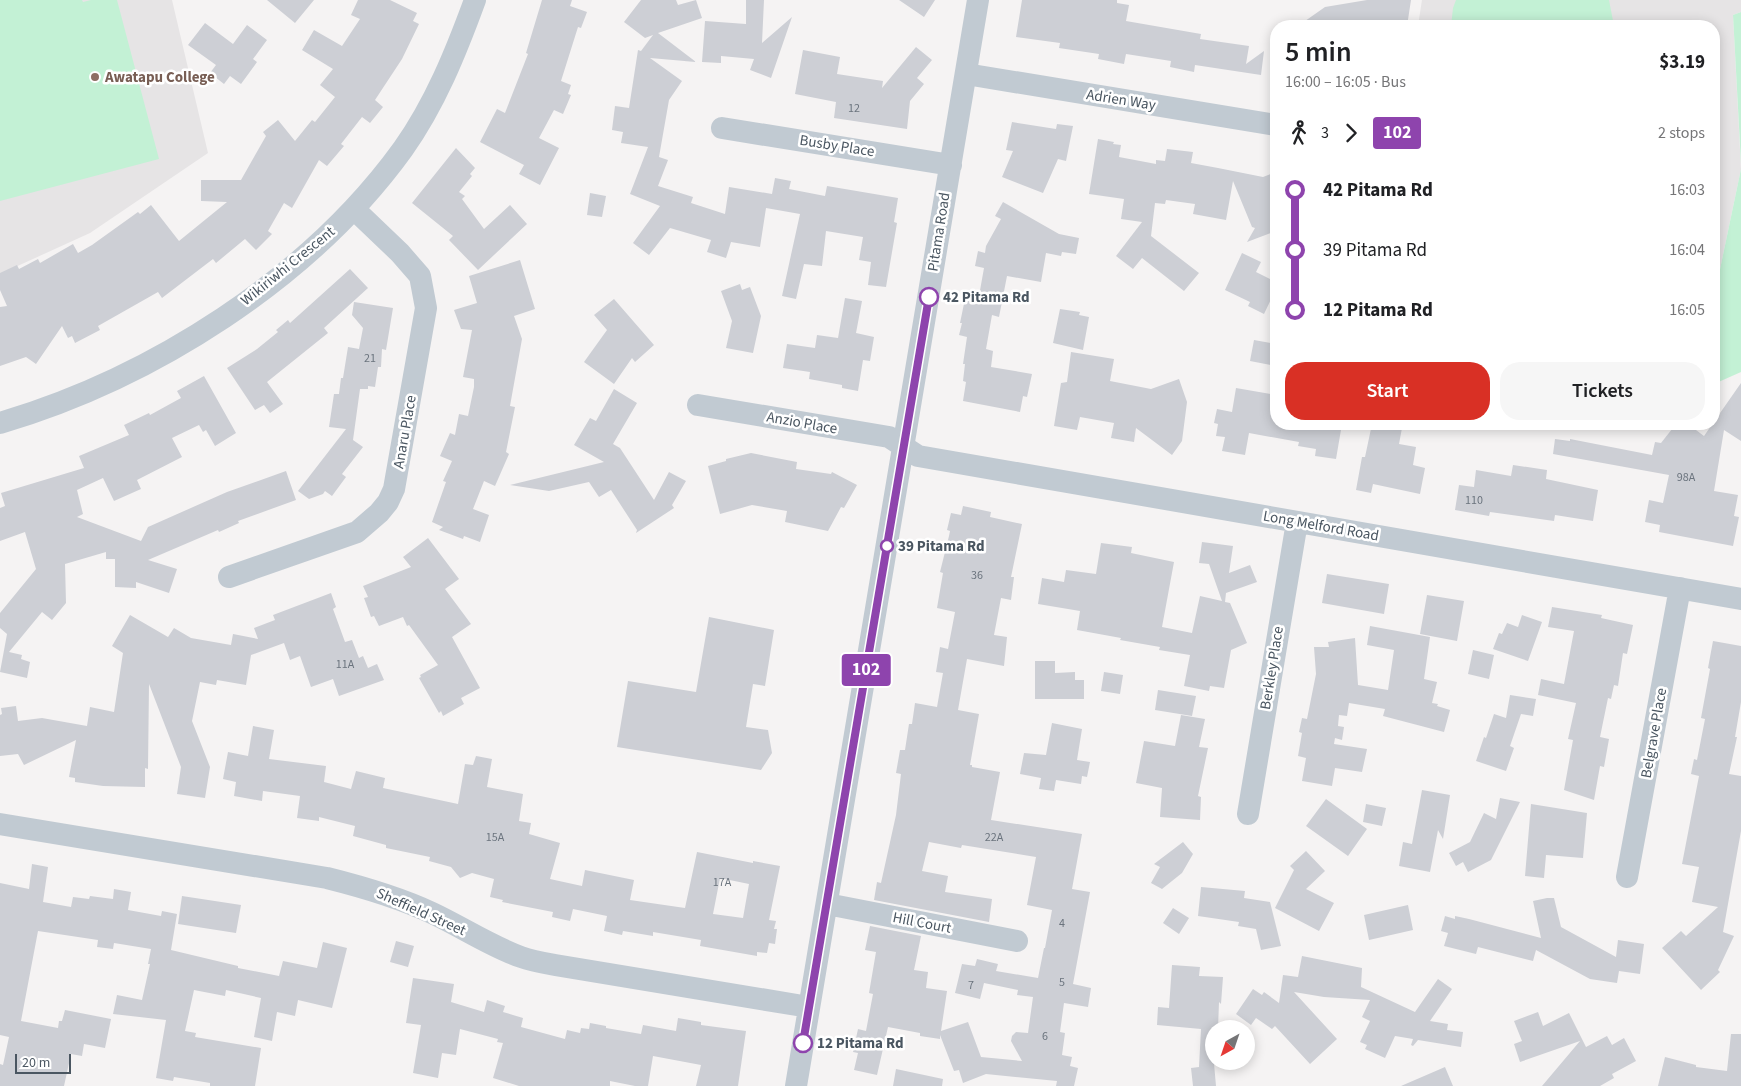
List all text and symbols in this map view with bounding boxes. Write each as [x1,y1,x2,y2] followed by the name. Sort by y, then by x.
[1285,32,1352,72] text: 5 min
[1659,49,1705,76] text: $3.19
[104,67,215,88] place label: Awatapu College
[89,71,101,83] marker: Awatapu College
[1285,71,1406,93] text: 16:00 – 16:05 · Bus
[1085,84,1157,116] street label: Adrien Way
[848,100,860,117] house number: 12
[1285,119,1313,147] icon: walk
[1337,119,1365,147] icon: forward
[1383,120,1411,145] text: 102
[1321,122,1329,144] text: 3
[1658,122,1705,144] text: 2 stops
[798,130,876,162] street label: Busby Place
[1323,177,1433,204] text: 42 Pitama Rd
[1669,179,1705,201] text: 16:03
[922,191,956,273] street label: Pitama Road
[236,221,340,311] street label: Wikiriwhi Crescent
[1323,237,1427,264] text: 39 Pitama Rd
[1669,239,1705,261] text: 16:04
[919,287,939,307] marker: 42 Pitama Rd
[943,287,1030,308] place label: 42 Pitama Rd
[1323,297,1433,324] text: 12 Pitama Rd
[1669,299,1705,321] text: 16:05
[364,350,376,367] house number: 21
[1285,362,1490,420] button: Start
[1500,362,1705,420] button: Tickets
[388,394,422,470] street label: Anaru Place
[765,406,839,440] street label: Anzio Place
[1677,469,1696,486] house number: 98A
[1465,492,1483,509] house number: 110
[1262,505,1380,547] street label: Long Melford Road
[898,536,985,557] place label: 39 Pitama Rd
[880,539,894,553] marker: 39 Pitama Rd
[971,567,983,584] house number: 36
[1255,625,1289,711] street label: Berkley Place
[837,654,895,686] line badge: 102
[336,656,355,673] house number: 11A
[852,657,880,682] text: 102
[1636,686,1672,780] street label: Belgrave Place
[486,829,505,846] house number: 15A
[985,829,1004,846] house number: 22A
[713,874,732,891] house number: 17A
[373,883,469,941] street label: Sheffield Street
[891,907,953,939] street label: Hill Court
[1059,915,1065,932] house number: 4
[1059,974,1065,991] house number: 5
[968,977,974,994] house number: 7
[1205,1020,1255,1070] north arrow
[1205,1020,1255,1070] map controls
[1042,1028,1048,1045] house number: 6
[793,1033,813,1053] marker: 12 Pitama Rd
[817,1033,904,1054] place label: 12 Pitama Rd
[15,1051,71,1074] scale bar
[22,1053,50,1073] text: 20 m

